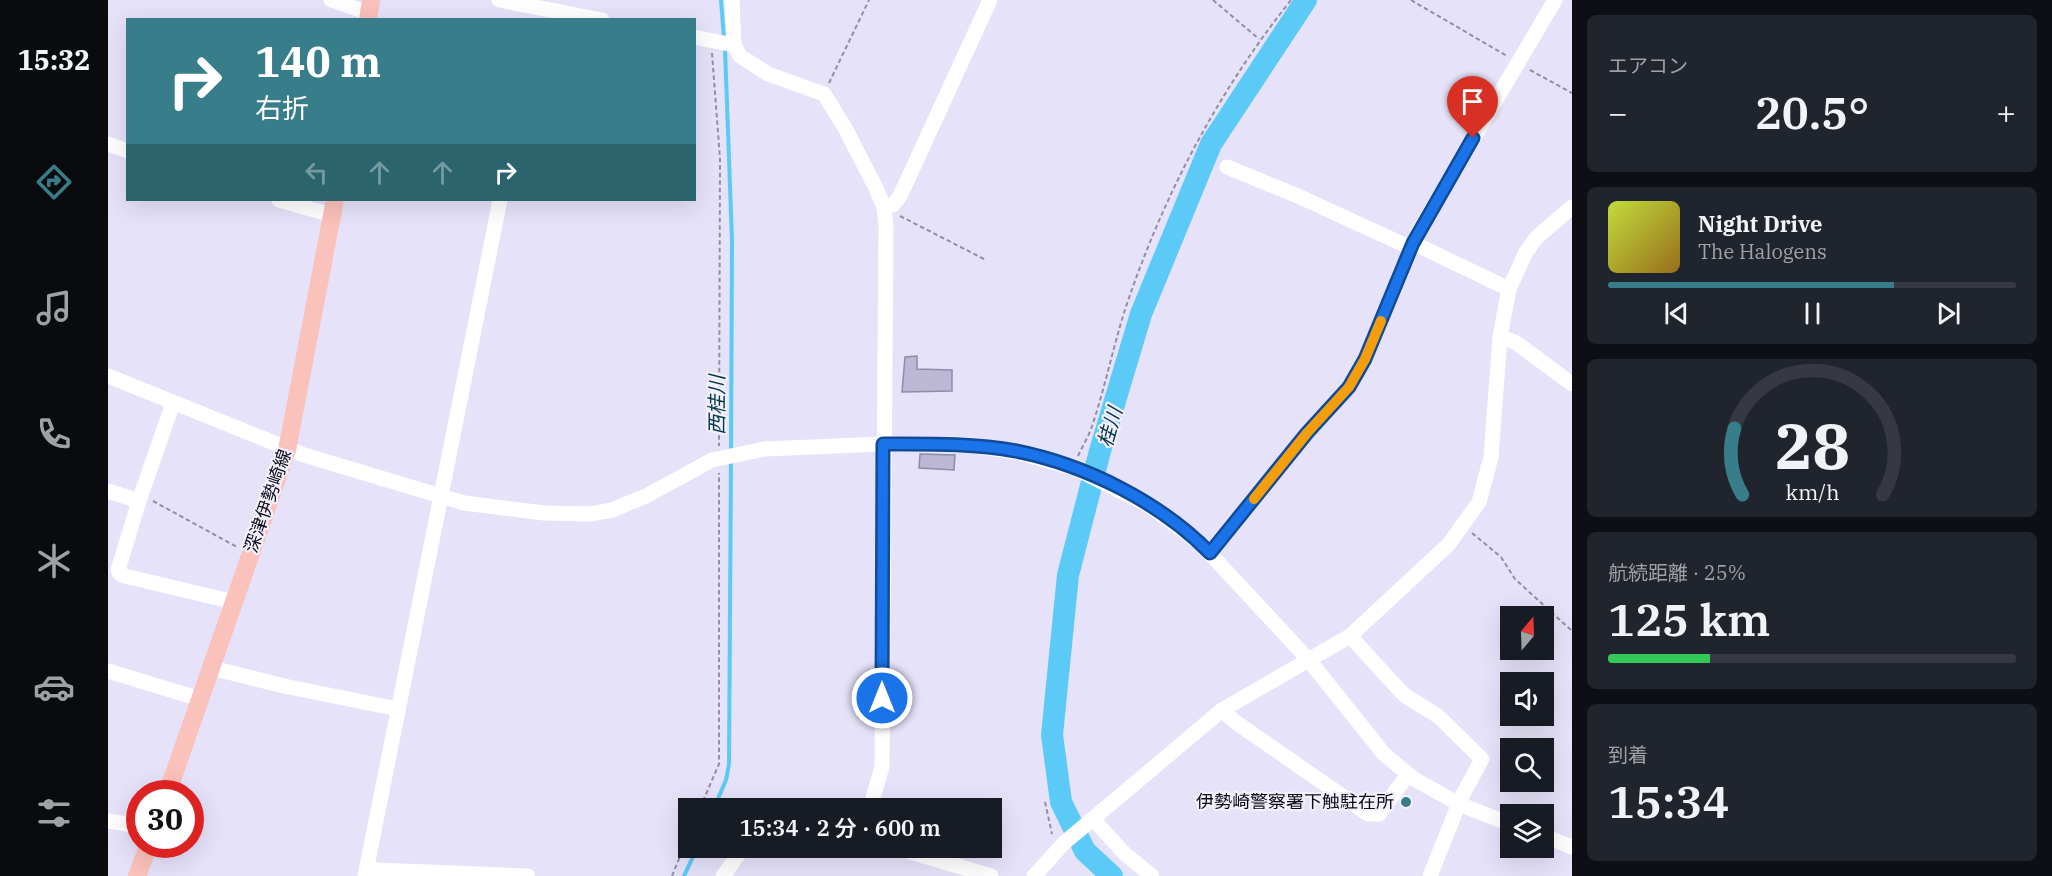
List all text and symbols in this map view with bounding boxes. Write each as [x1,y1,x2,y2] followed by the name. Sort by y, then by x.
[255,34,381,89] text: 140 m
[18,42,90,77] text: 15:32
[156,42,234,120] icon: right
[1608,52,1688,79] text: エアコン
[1447,76,1498,138] pin
[1755,83,1869,141] text: 20.5°
[1456,85,1489,118] icon: arrive
[255,90,309,125] text: 右折
[1608,91,1628,134] text: −
[1996,91,2016,134] text: +
[300,156,333,189] icon: left
[363,156,396,189] icon: ahead
[426,156,459,189] icon: ahead
[489,156,522,189] icon: right
[33,161,75,203] icon: directions
[1698,209,1823,238] text: Night Drive
[1698,238,1827,265] text: The Halogens
[33,287,75,329] icon: music
[1660,297,1693,330] icon: previous
[1796,297,1829,330] icon: pause
[1932,297,1965,330] icon: next
[703,373,730,435] water label: 西桂川
[1091,402,1129,450] water label: 桂川
[1775,405,1849,486] text: 28
[33,413,75,455] icon: phone
[239,446,296,556] street label: 深津伊勢崎線
[1785,478,1839,506] text: km/h
[33,540,75,582] icon: climate
[1608,559,1746,586] text: 航続距離 · 25%
[1608,590,1770,648] text: 125 km
[1500,606,1554,660] north arrow
[1500,606,1554,858] map controls
[33,666,75,708] icon: car
[850,666,914,730] position arrow
[1500,672,1554,726] button: sound
[1500,738,1554,792] button: search
[1608,741,1648,768] text: 到着
[1608,772,1729,830] text: 15:34
[126,780,204,858] speed limit sign: 30
[1196,790,1394,813] place label: 伊勢崎警察署下触駐在所
[33,792,75,834] icon: filters
[1399,795,1413,809] marker: 伊勢崎警察署下触駐在所
[1500,804,1554,858] button: layers
[739,813,941,842] text: 15:34 · 2 分 · 600 m

